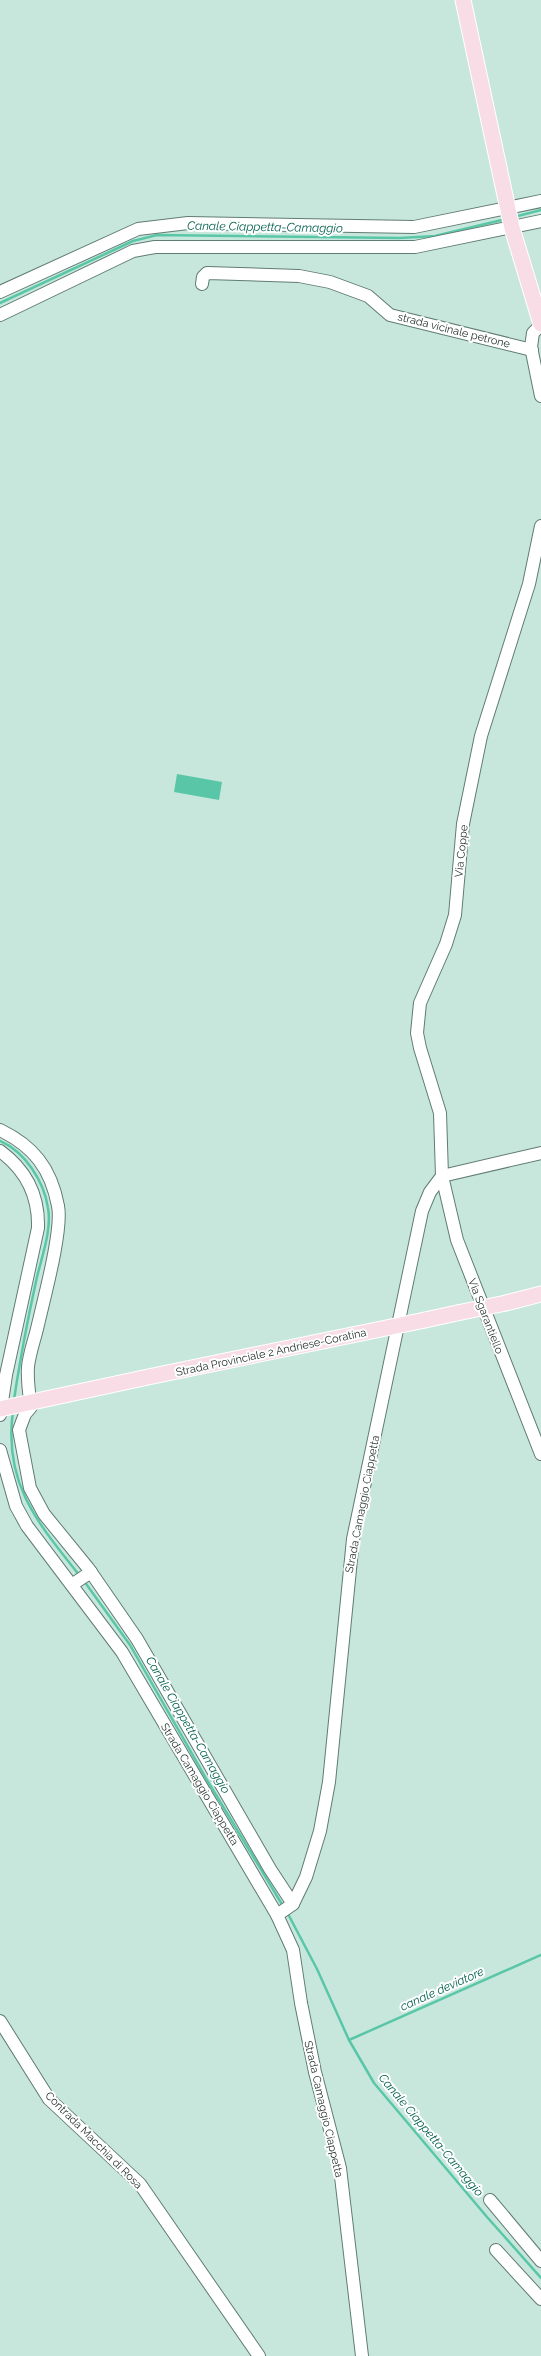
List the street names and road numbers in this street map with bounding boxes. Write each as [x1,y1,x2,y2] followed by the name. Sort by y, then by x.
[396,310,512,351] street label: strada vicinale petrone
[452,824,471,878] street label: Via Coppe
[465,1277,506,1356] street label: Via Sgarantiello
[175,1326,368,1379] street label: Strada Provinciale 2 Andriese-Coratina
[343,1434,382,1574] street label: Strada Camaggio Ciappetta
[158,1721,241,1848] street label: Strada Camaggio Ciappetta
[301,2039,346,2179] street label: Strada Camaggio Ciappetta
[42,2089,145,2192] street label: Contrada Macchia di Rosa

